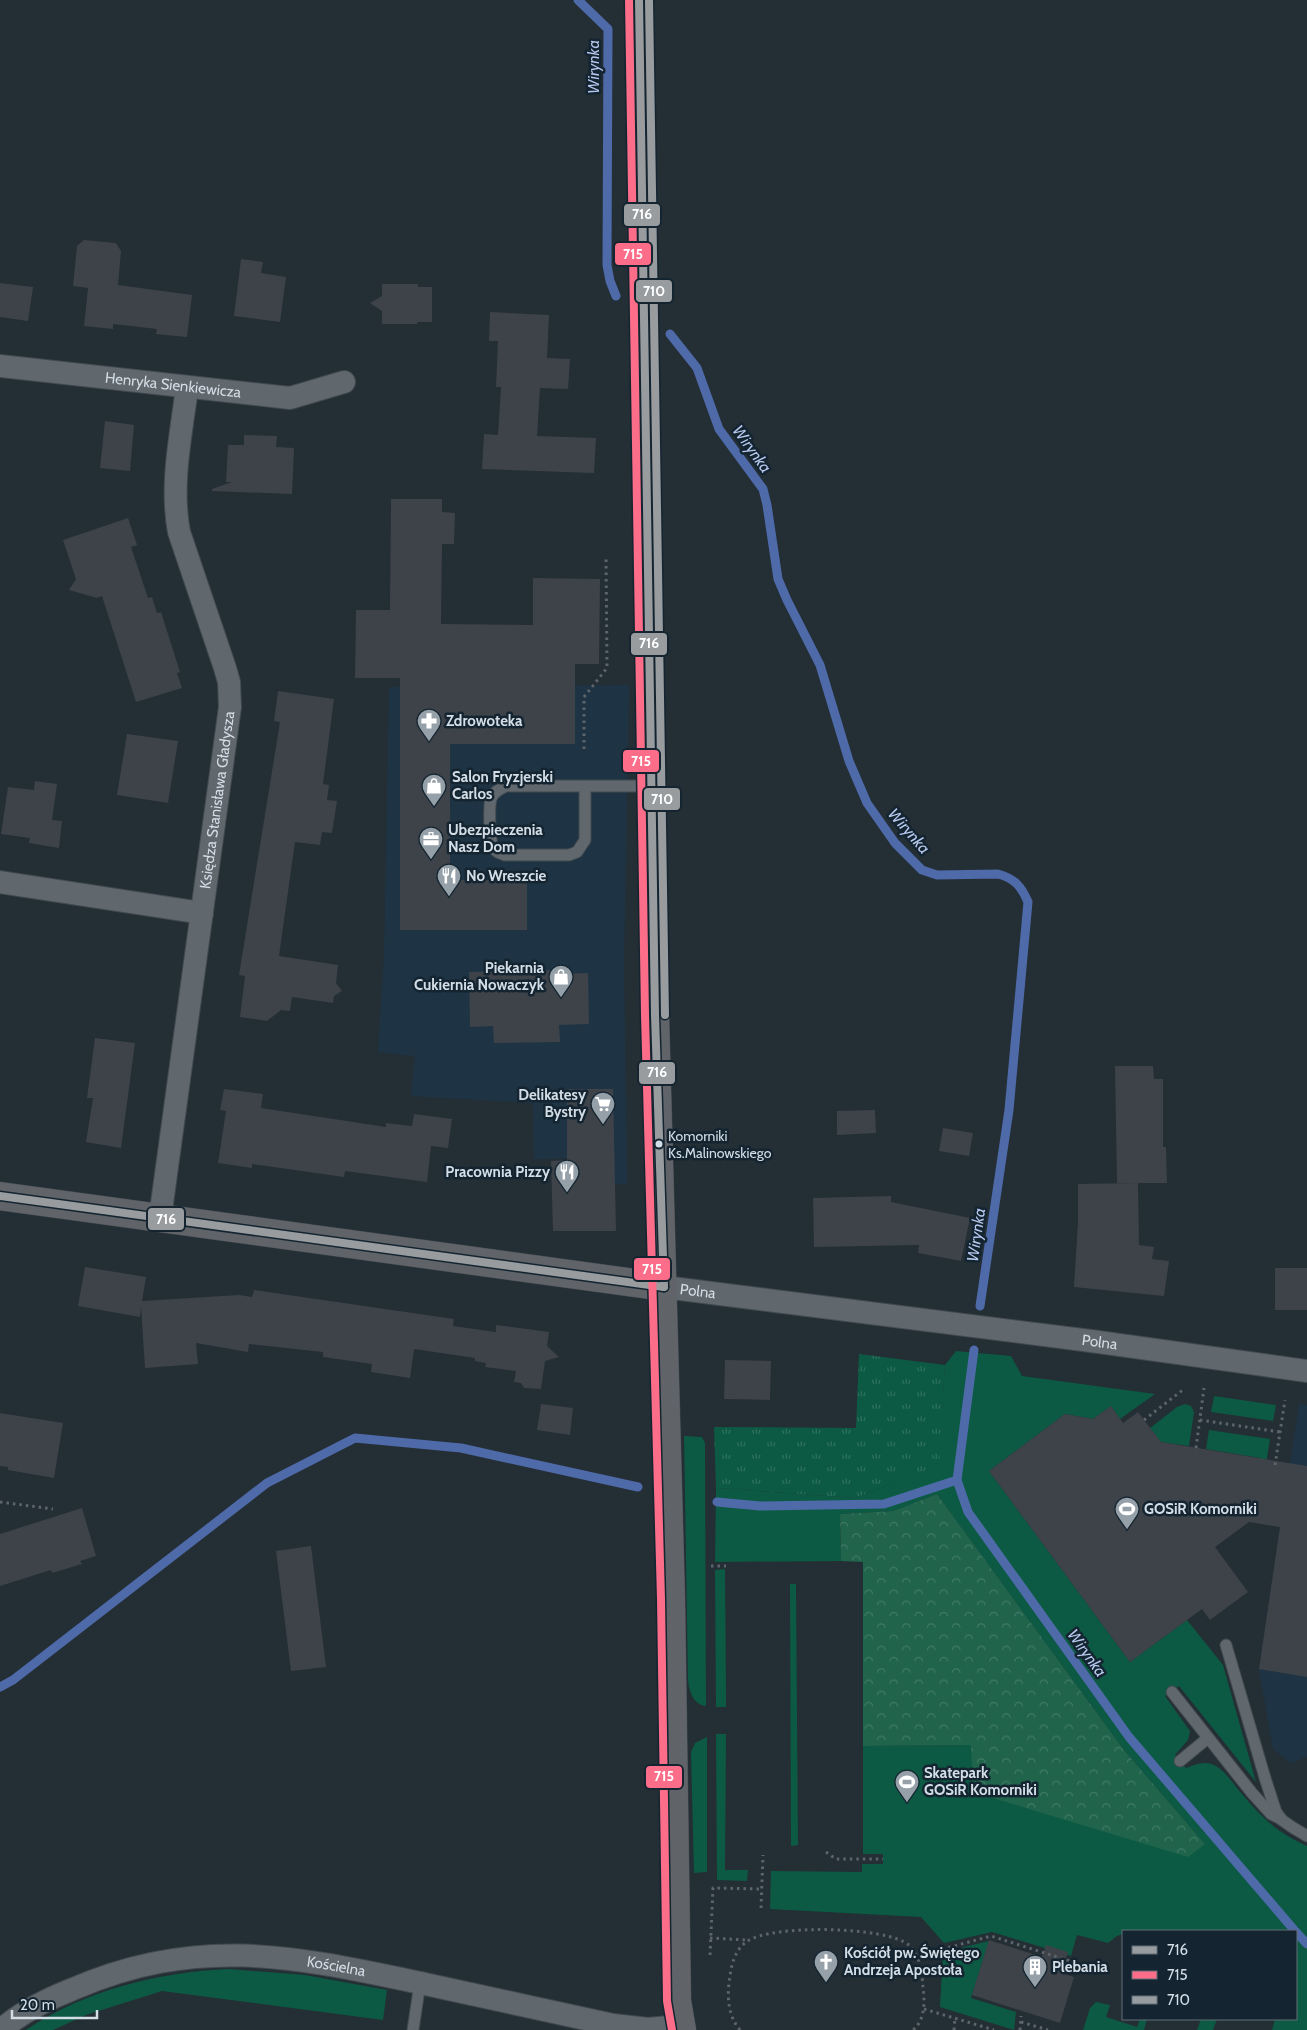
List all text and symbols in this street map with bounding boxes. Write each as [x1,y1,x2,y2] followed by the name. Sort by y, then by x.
[584,40,603,94] water label: Wirynka
[623,203,661,227] line badge: 716
[632,205,652,223] text: 716
[614,242,652,266] line badge: 715
[623,245,643,263] text: 715
[635,279,673,303] line badge: 710
[643,282,665,300] text: 710
[104,369,243,402] street label: Henryka Sienkiewicza
[728,422,776,476] water label: Wirynka
[630,632,668,656] line badge: 716
[639,634,659,652] text: 716
[416,708,442,742] pharmacy icon: Zdrowoteka
[196,709,238,890] street label: Księdza Stanisława Gładysza
[446,712,523,730] place label: Zdrowoteka
[622,749,660,773] line badge: 715
[631,752,651,770] text: 715
[452,768,553,803] place label: Salon Fryzjerski Carlos
[421,773,447,807] shop icon: Salon Fryzjerski Carlos
[643,787,681,811] line badge: 710
[651,790,673,808] text: 710
[884,804,934,858] water label: Wirynka
[448,821,543,856] place label: Ubezpieczenia Nasz Dom
[418,826,444,860] office icon: Ubezpieczenia Nasz Dom
[436,863,462,897] restaurant icon: No Wreszcie
[466,867,547,885] place label: No Wreszcie
[414,959,545,994] place label: Piekarnia Cukiernia Nowaczyk
[548,964,574,998] shop icon: Piekarnia Cukiernia Nowaczyk
[638,1061,676,1085] line badge: 716
[647,1063,667,1081] text: 716
[518,1086,587,1121] place label: Delikatesy Bystry
[590,1091,616,1125] supermarket icon: Delikatesy Bystry
[668,1127,772,1162] place label: Komorniki Ks.Malinowskiego
[654,1139,664,1149] marker: Komorniki Ks.Malinowskiego
[554,1159,580,1193] restaurant icon: Pracownia Pizzy
[445,1163,551,1181] place label: Pracownia Pizzy
[147,1207,185,1231] line badge: 716
[963,1207,989,1263] water label: Wirynka
[156,1210,176,1228] text: 716
[633,1257,671,1281] line badge: 715
[642,1260,662,1278] text: 715
[679,1280,717,1303] street label: Polna
[1081,1331,1119,1354] street label: Polna
[1114,1496,1140,1530] sports icon: GOSiR Komorniki
[1144,1500,1257,1518] place label: GOSiR Komorniki
[1063,1626,1111,1680] water label: Wirynka
[924,1764,1037,1799] place label: Skatepark GOSiR Komorniki
[645,1765,683,1789] line badge: 715
[654,1767,674,1785] text: 715
[894,1769,920,1803] sports icon: Skatepark GOSiR Komorniki
[1122,1930,1297,2020] legend
[1167,1941,1188,1959] text: 716
[844,1943,980,1979] place label: Kościół pw. Świętego Andrzeja Apostoła
[813,1949,839,1983] church icon: Kościół pw. Świętego Andrzeja Apostoła
[306,1952,368,1981] street label: Kościelna
[1022,1954,1048,1988] building icon: Plebania
[1052,1958,1108,1976] place label: Plebania
[1167,1966,1188,1984] text: 715
[12,1988,98,2020] scale bar
[1167,1991,1190,2009] text: 710
[20,1996,55,2014] text: 20 m

